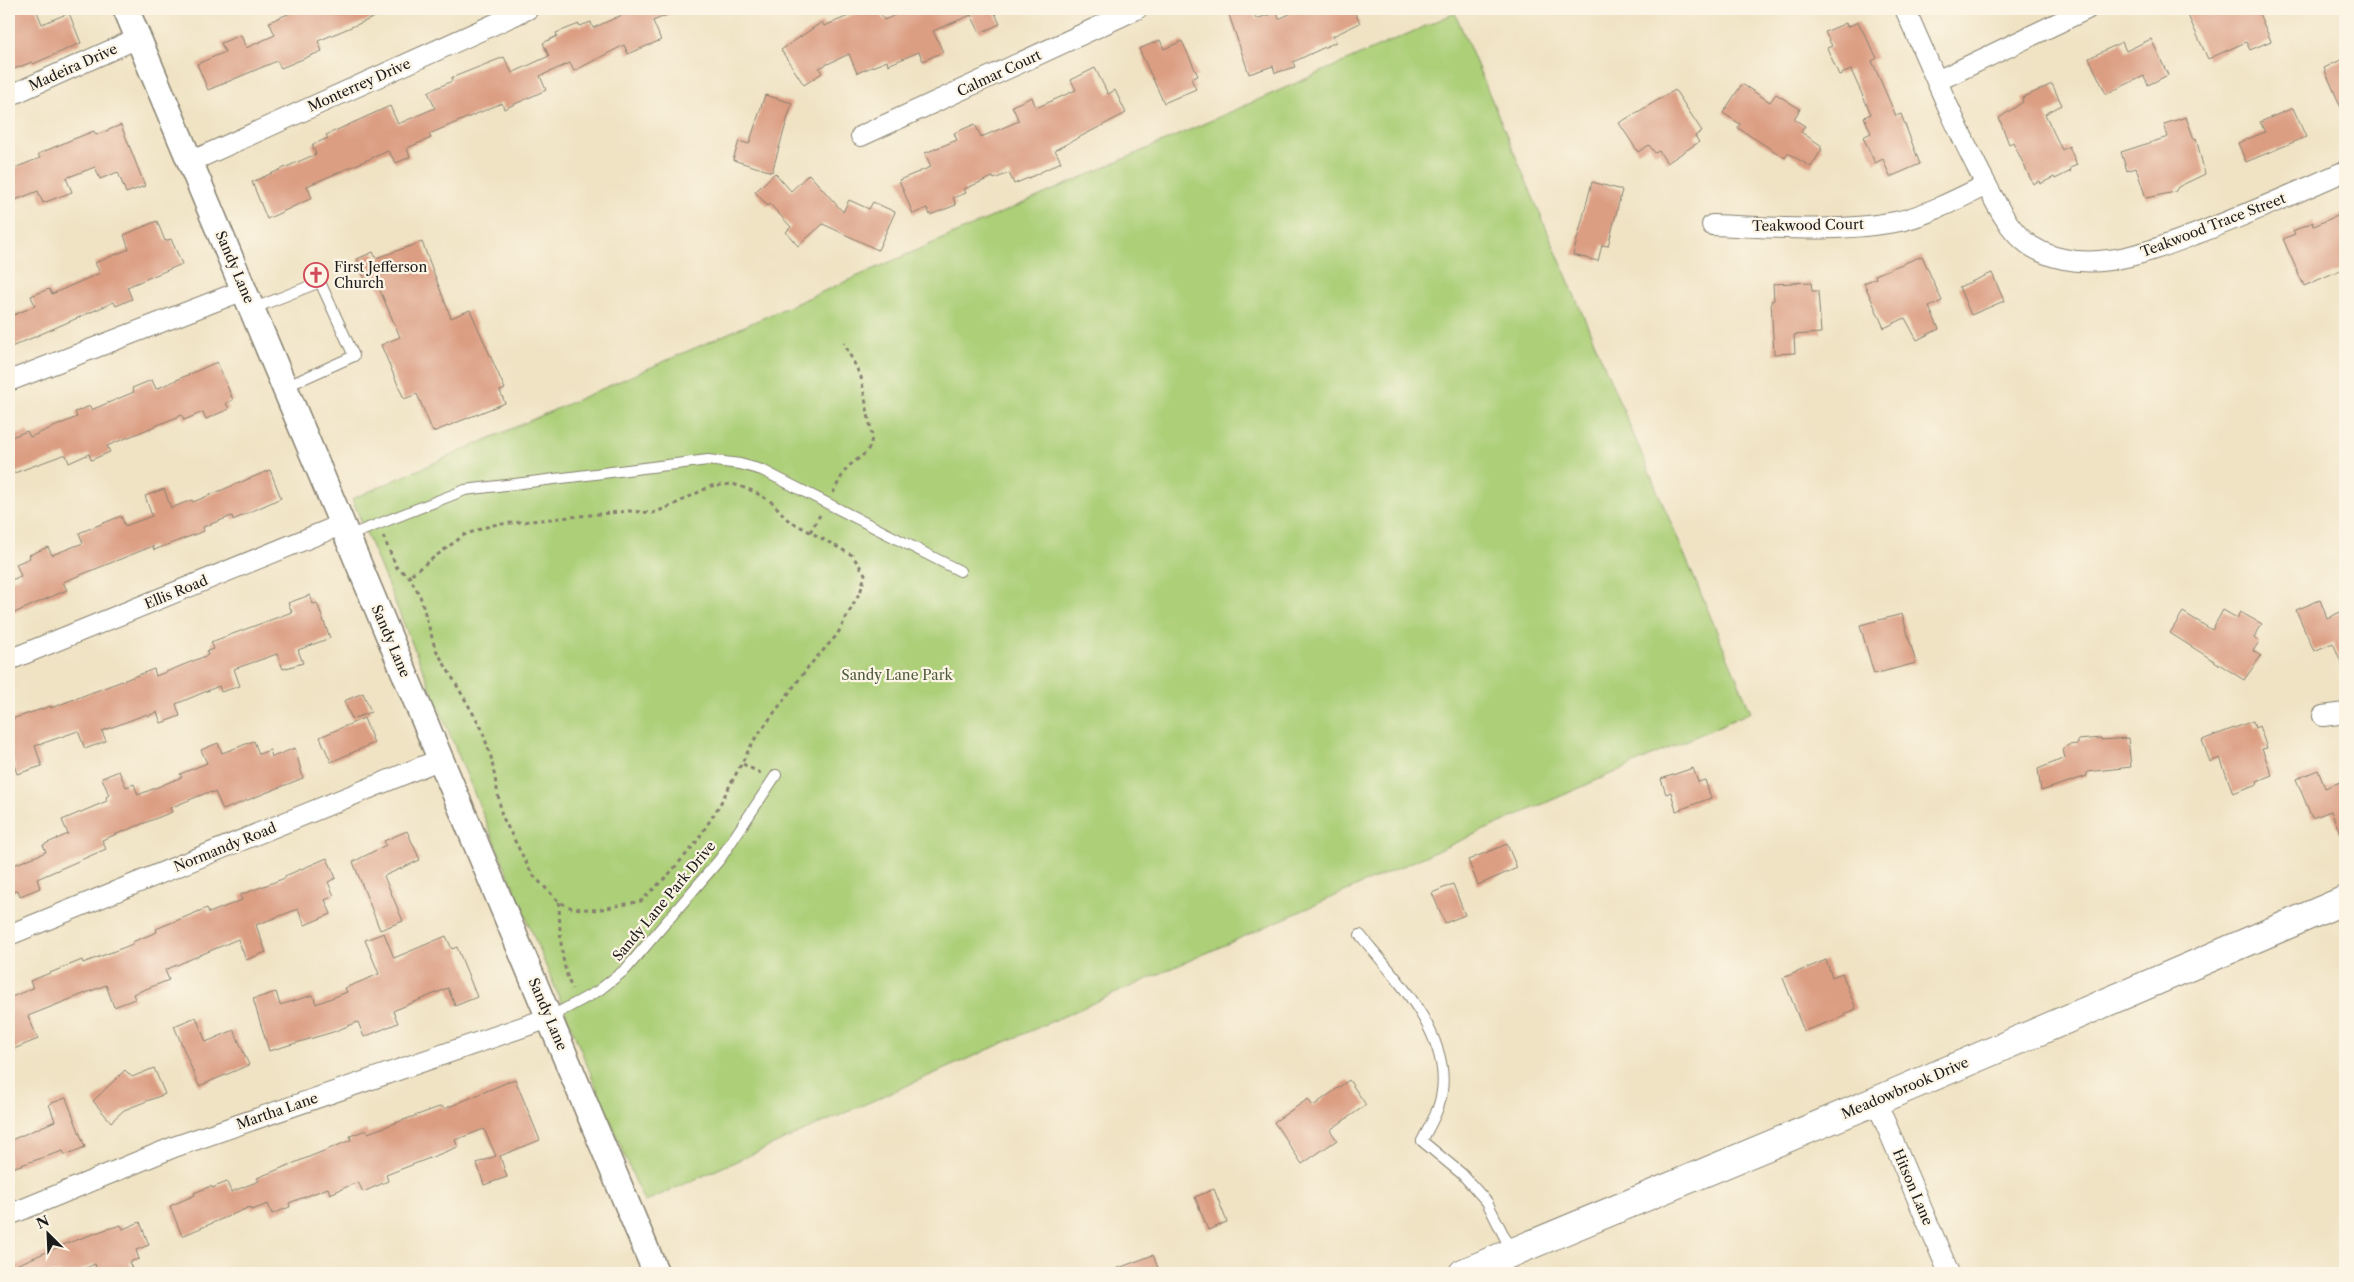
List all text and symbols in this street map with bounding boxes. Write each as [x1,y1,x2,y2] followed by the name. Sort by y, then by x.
[26,39,120,95] street label: Madeira Drive
[954,46,1044,100] street label: Calmar Court
[305,54,413,116] street label: Monterrey Drive
[2138,189,2288,261] street label: Teakwood Trace Street
[1752,215,1864,235] street label: Teakwood Court
[212,228,258,306] street label: Sandy Lane
[334,258,427,292] place label: First Jefferson Church
[303,262,329,288] church icon: First Jefferson Church
[142,571,211,613] street label: Ellis Road
[368,602,414,680] street label: Sandy Lane
[841,666,954,684] park label: Sandy Lane Park
[171,818,279,876] street label: Normandy Road
[609,837,720,965] street label: Sandy Lane Park Drive
[525,975,571,1053] street label: Sandy Lane
[1839,1053,1972,1123] street label: Meadowbrook Drive
[234,1089,320,1133] street label: Martha Lane
[1889,1146,1937,1228] street label: Hitson Lane
[22,1210,72,1260] north arrow
[33,1211,52,1233] text: N

